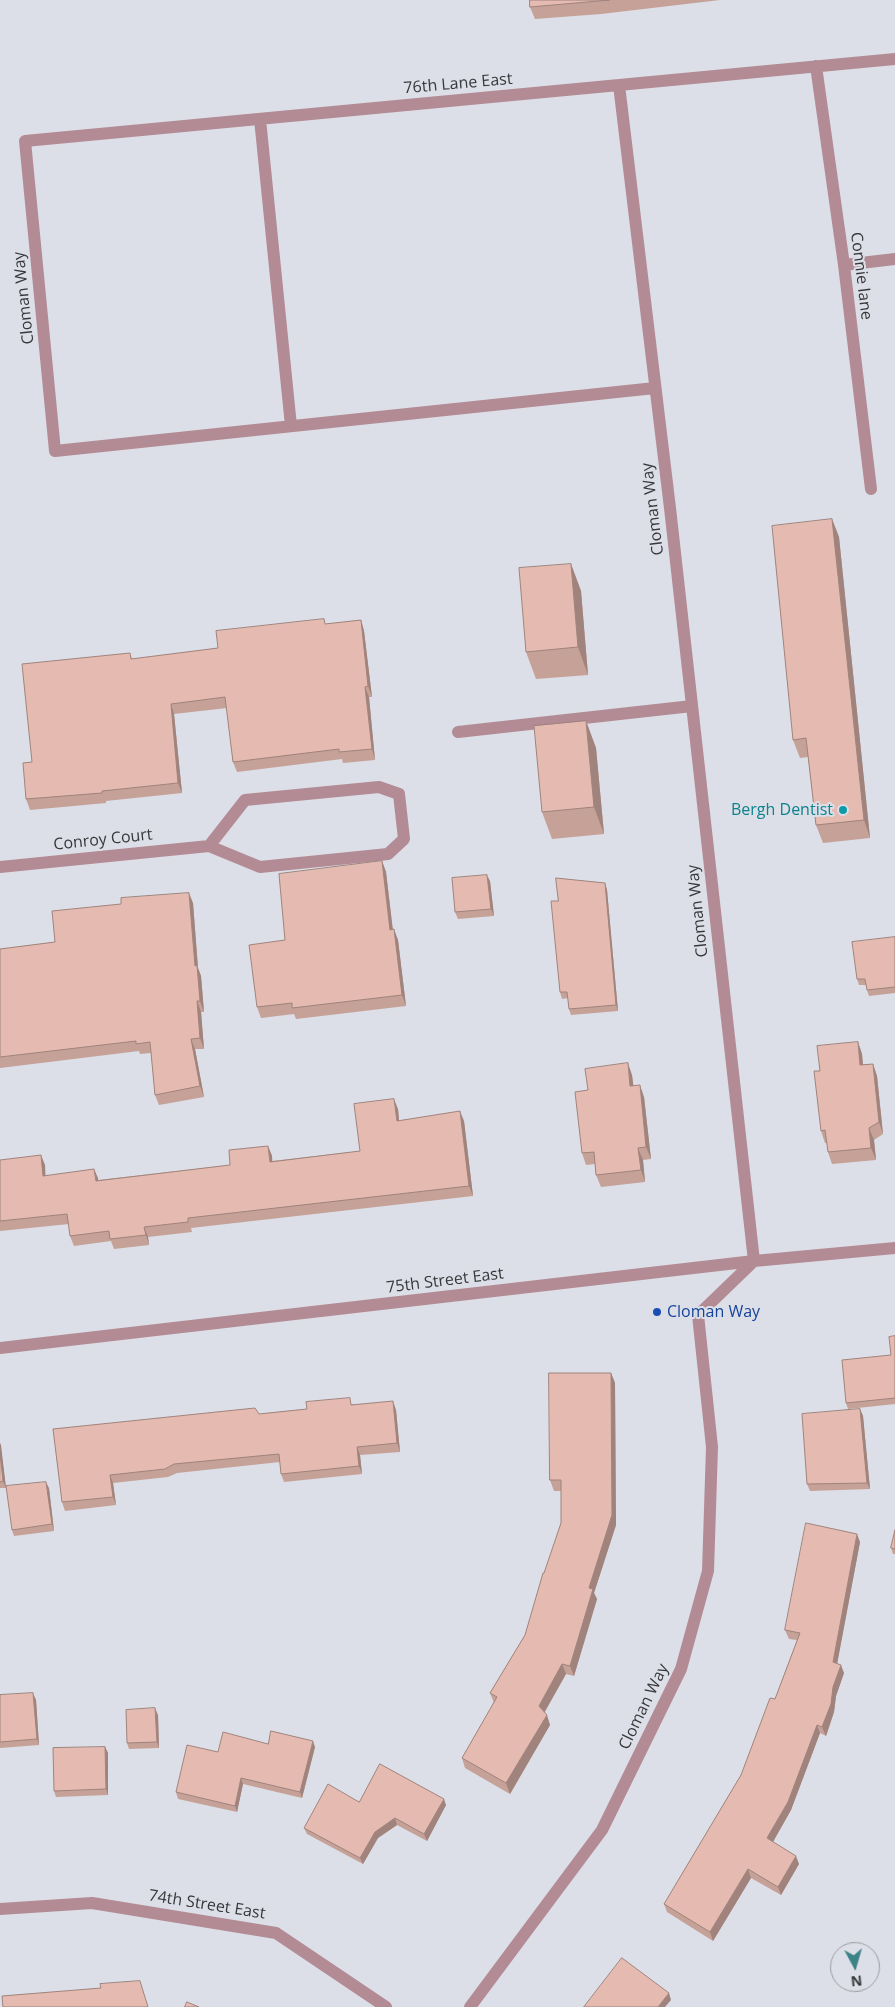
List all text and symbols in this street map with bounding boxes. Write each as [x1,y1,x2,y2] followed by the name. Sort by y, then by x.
[403,70,513,98] street label: 76th Lane East
[846,231,876,321] street label: Connie lane
[10,251,38,345] street label: Cloman Way
[638,462,668,556] street label: Cloman Way
[731,800,833,820] place label: Bergh Dentist
[837,804,849,816] marker: Bergh Dentist
[52,825,154,855] street label: Conroy Court
[684,864,712,958] street label: Cloman Way
[385,1264,505,1298] street label: 75th Street East
[667,1302,760,1322] place label: Cloman Way
[651,1306,663,1318] marker: Cloman Way
[615,1661,673,1753] street label: Cloman Way
[147,1886,267,1924] street label: 74th Street East
[830,1942,880,1992] north arrow
[850,1971,863,1991] text: N

